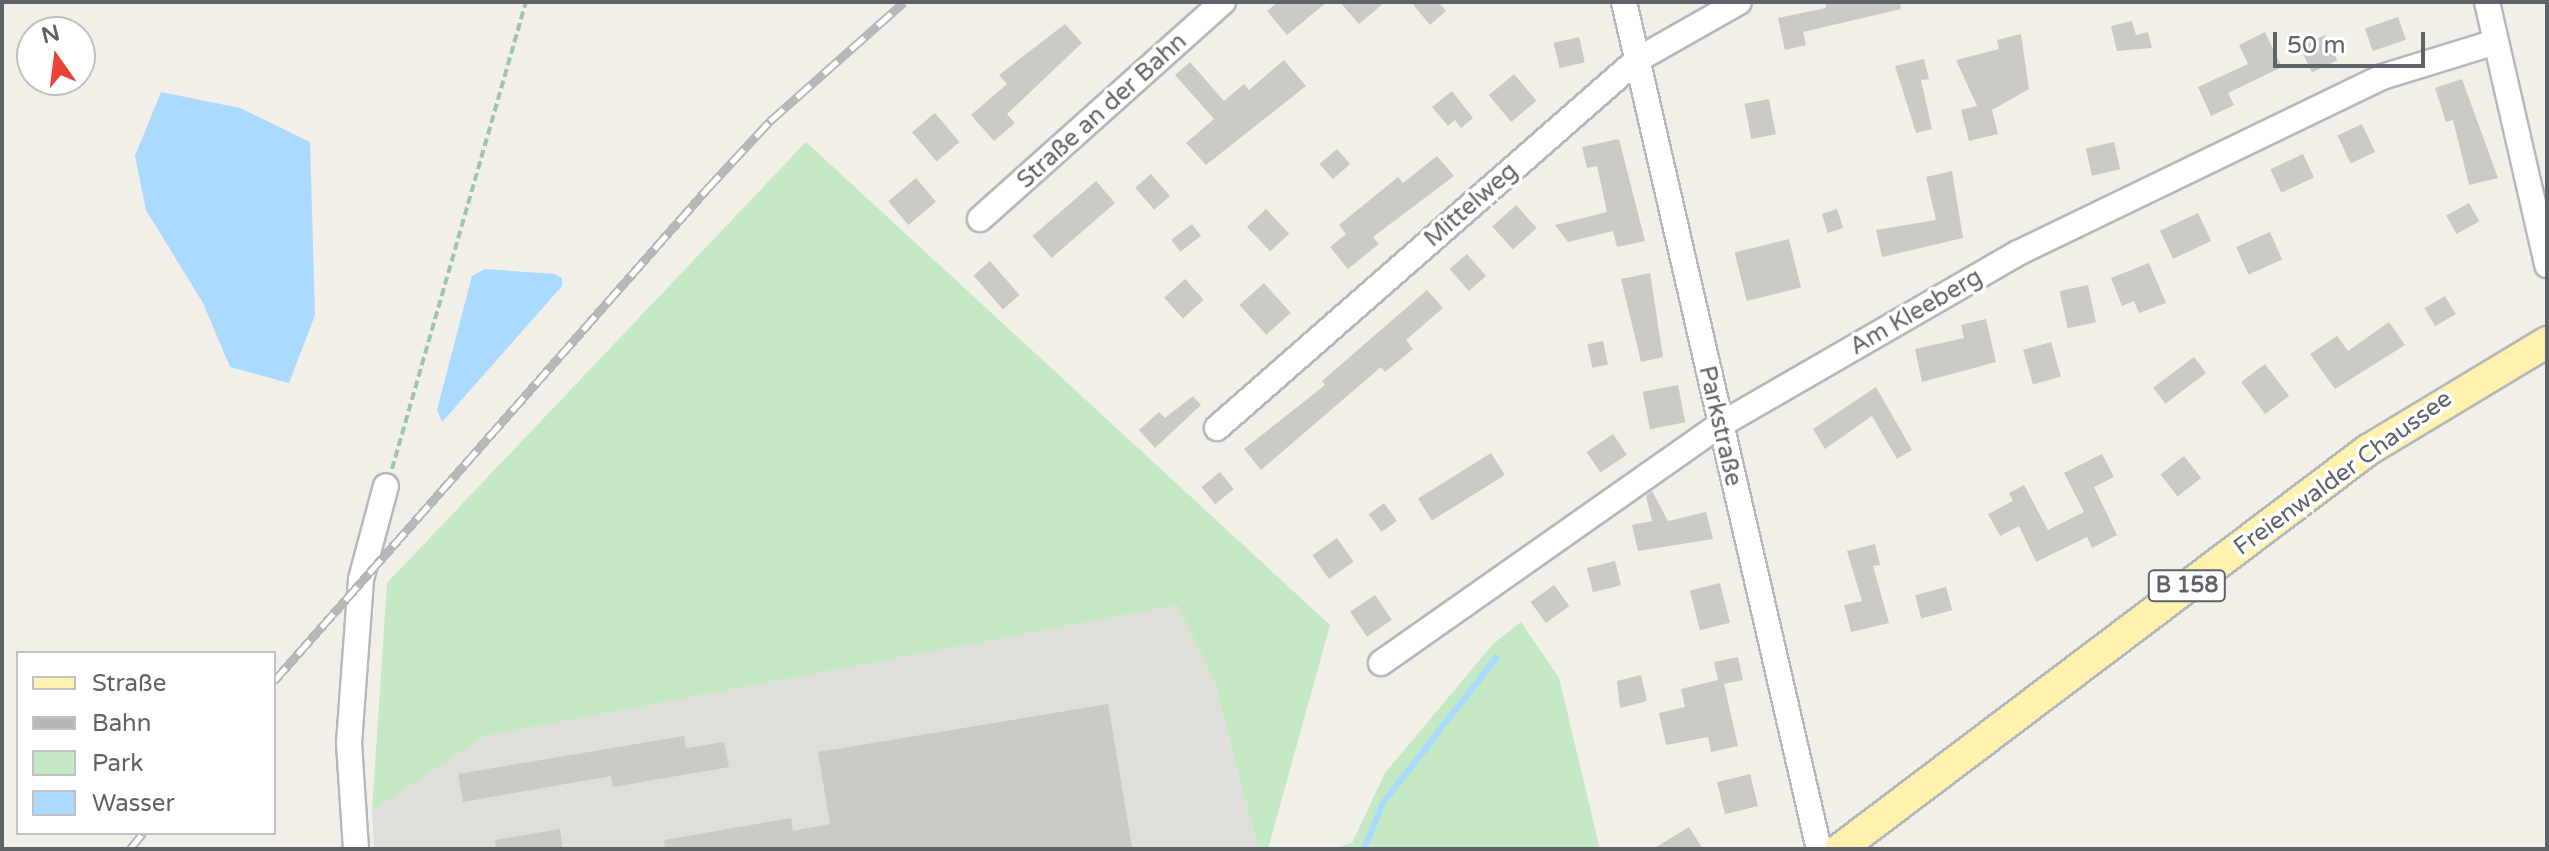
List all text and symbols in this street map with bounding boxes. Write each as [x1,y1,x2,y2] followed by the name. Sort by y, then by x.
[16,16,96,96] north arrow
[2277,16,2429,66] scale bar
[39,20,62,49] text: N
[1011,27,1193,195] street label: Straße an der Bahn
[2287,31,2345,60] text: 50 m
[1418,157,1524,253] street label: Mittelweg
[1845,263,1987,361] street label: Am Kleeberg
[1692,363,1748,489] street label: Parkstraße
[2228,384,2458,562] street label: Freienwalder Chaussee
[2147,568,2227,604] road number: B 158
[16,651,276,835] legend
[92,669,166,698] text: Straße
[92,709,151,738] text: Bahn
[92,749,143,778] text: Park
[92,789,175,818] text: Wasser

